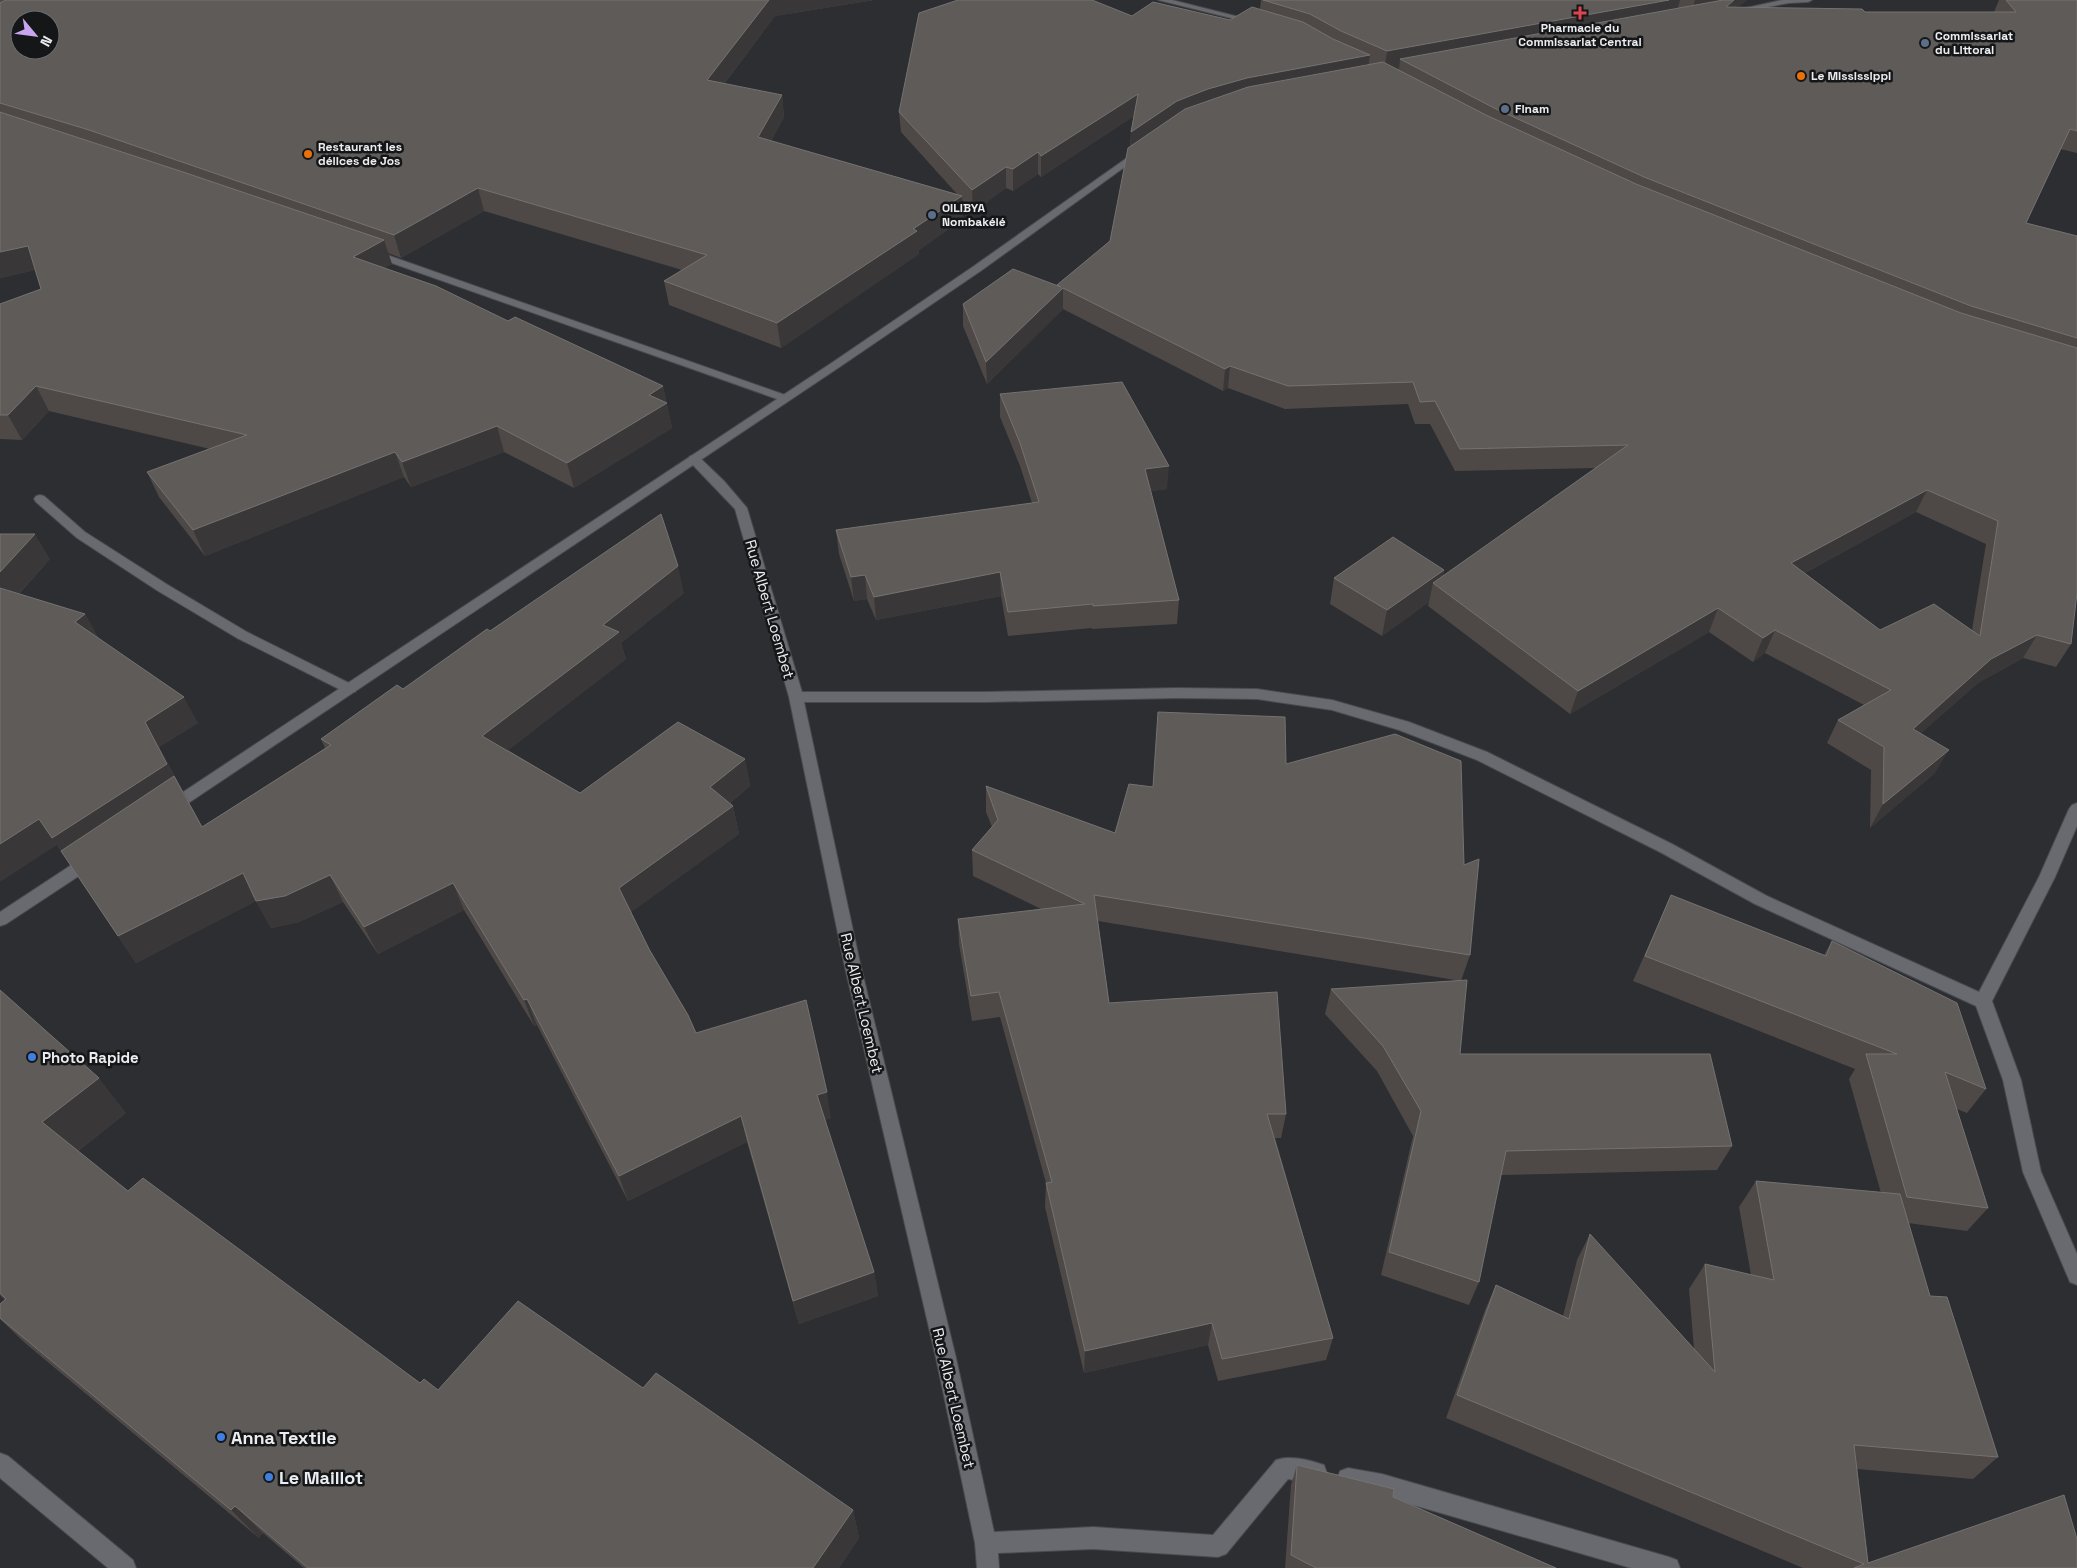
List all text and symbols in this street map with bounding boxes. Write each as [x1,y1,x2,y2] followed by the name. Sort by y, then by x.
[1574,7,1586,19] marker: Pharmacie du Commissariat Central
[10,10,60,60] north arrow
[1518,20,1642,50] place label: Pharmacie du Commissariat Central
[1935,28,2013,58] place label: Commissariat du Littoral
[36,33,57,50] text: N
[1919,37,1931,49] marker: Commissariat du Littoral
[1811,68,1891,84] place label: Le Mississippi
[1795,70,1807,82] marker: Le Mississippi
[1515,101,1549,117] place label: Finam
[1499,103,1511,115] marker: Finam
[318,139,402,169] place label: Restaurant les délices de Jos
[302,148,314,160] marker: Restaurant les délices de Jos
[942,200,1006,230] place label: OILIBYA Nombakélé
[926,209,938,221] marker: OILIBYA Nombakélé
[741,537,799,681] street label: Rue Albert Loembet
[837,931,887,1075] street label: Rue Albert Loembet
[42,1048,139,1067] place label: Photo Rapide
[26,1051,38,1063] marker: Photo Rapide
[929,1326,979,1470] street label: Rue Albert Loembet
[231,1426,337,1449] place label: Anna Textile
[215,1431,227,1443] marker: Anna Textile
[279,1466,363,1489] place label: Le Maillot
[263,1471,275,1483] marker: Le Maillot

